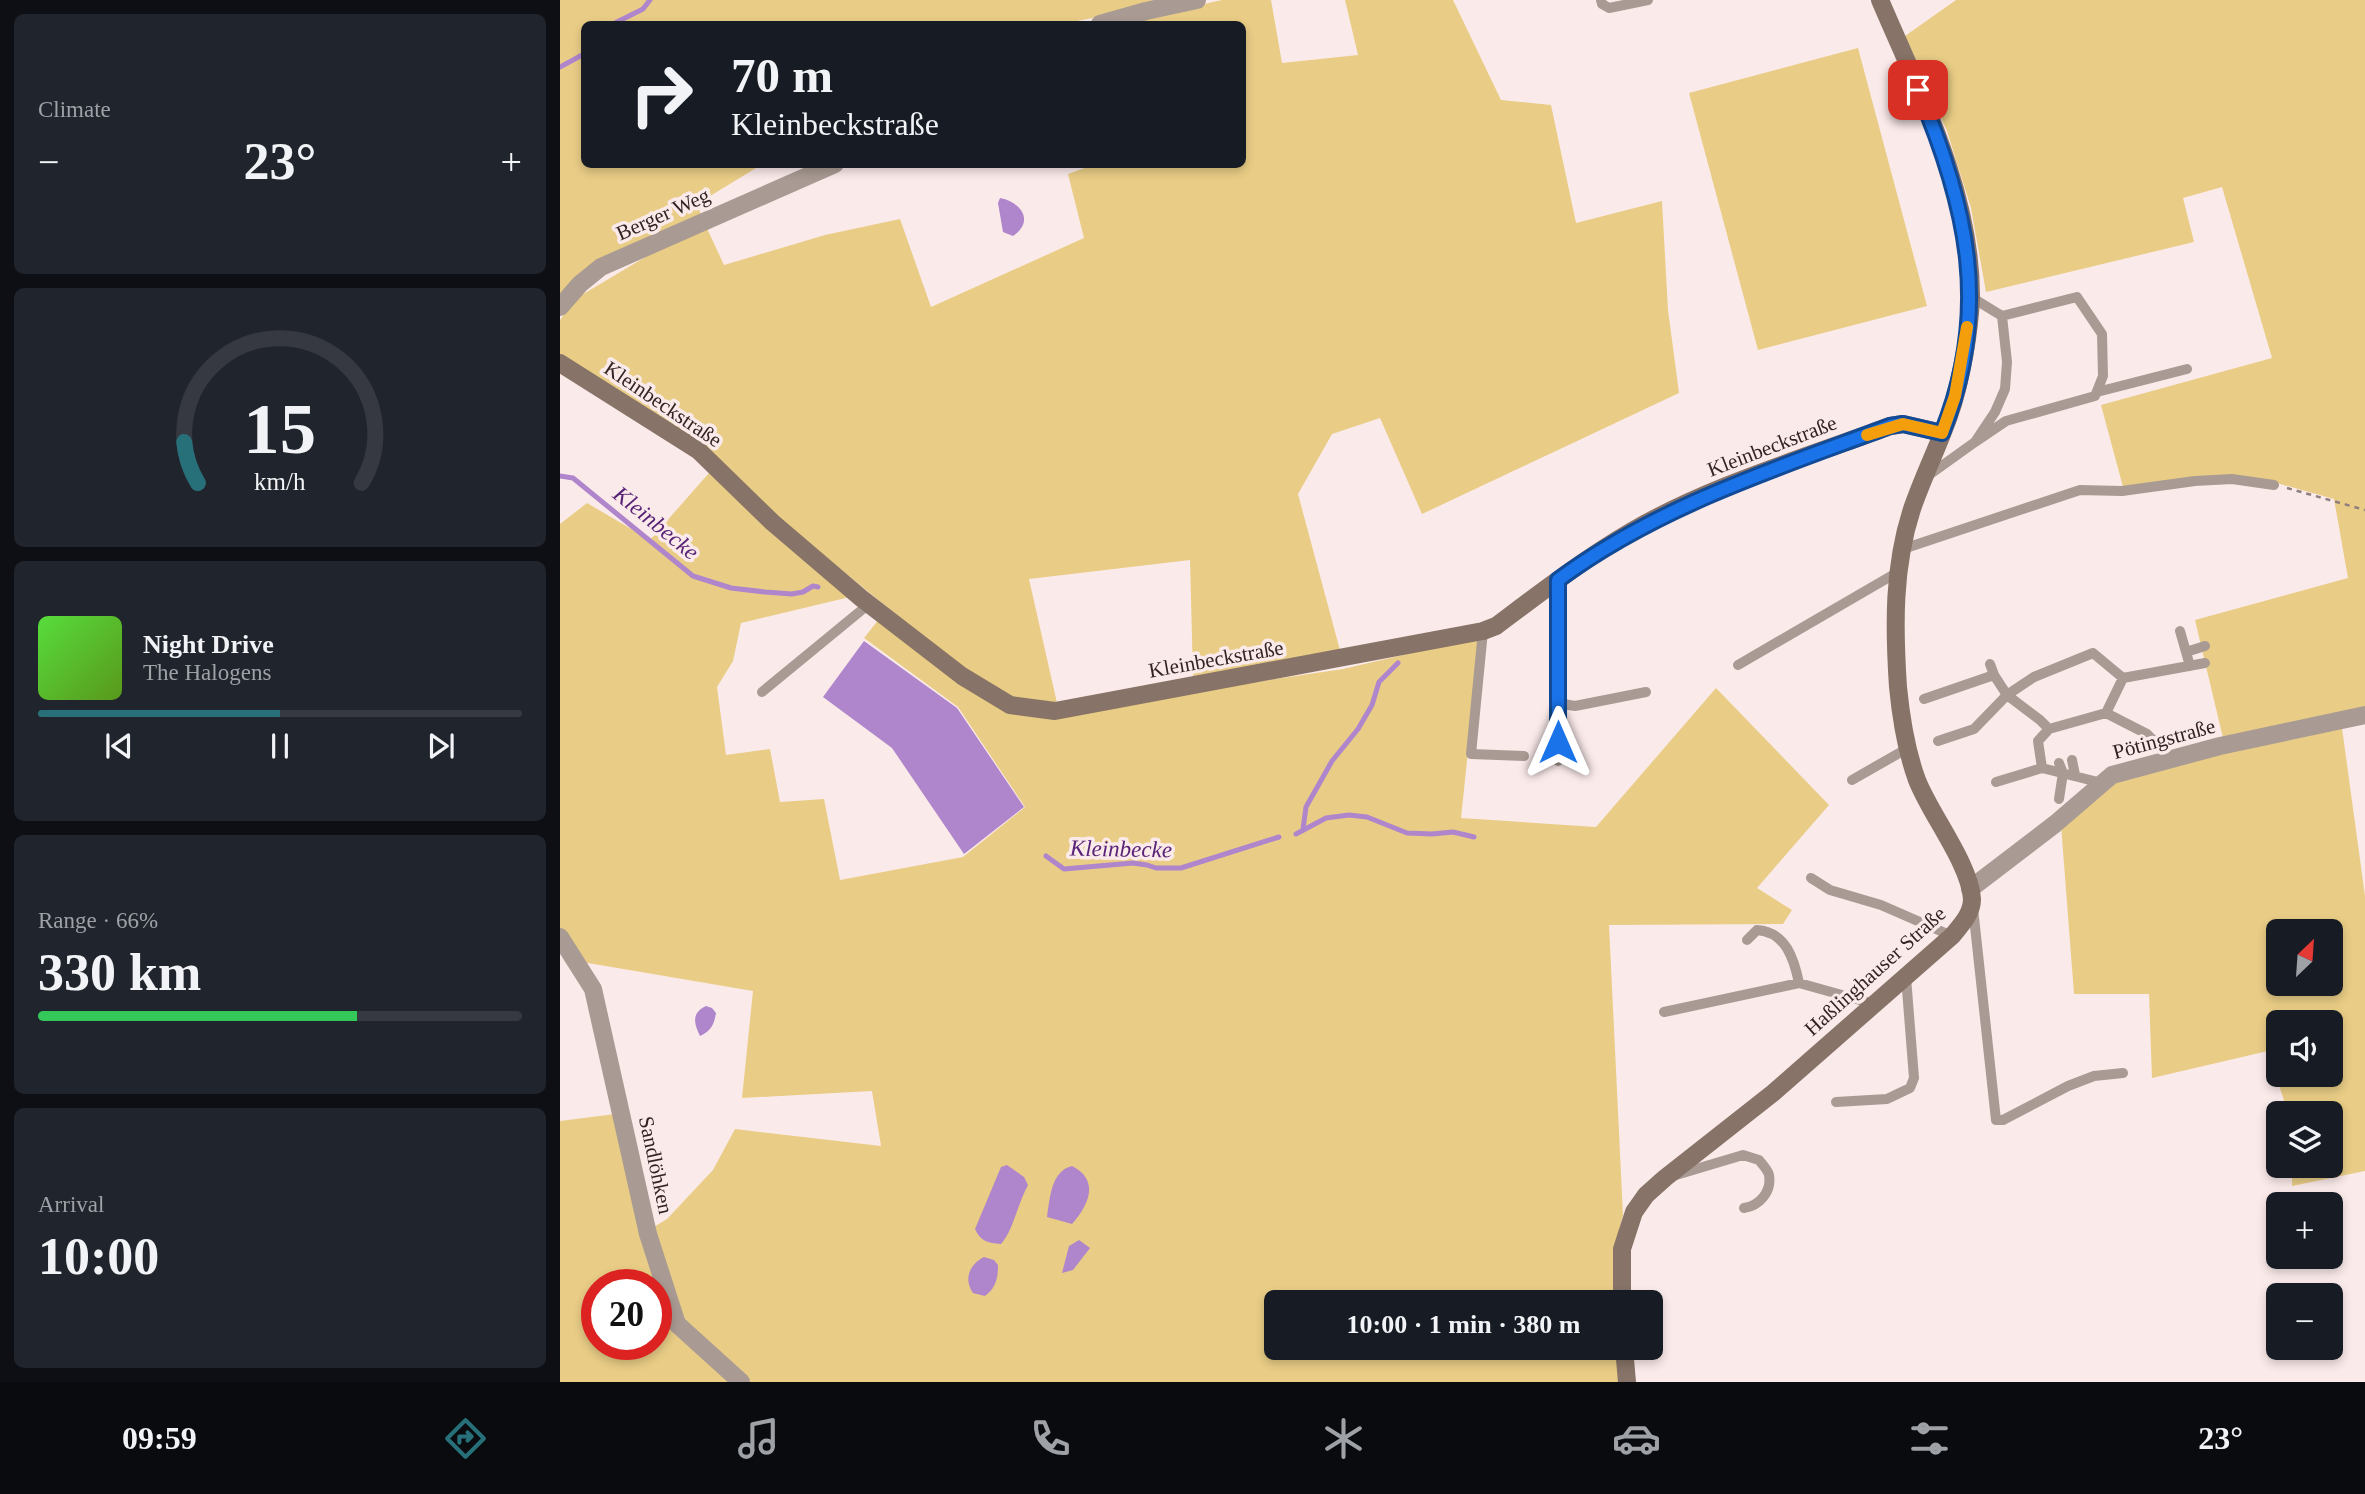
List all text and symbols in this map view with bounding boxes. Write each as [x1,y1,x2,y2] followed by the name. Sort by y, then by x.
[731,48,833,103] text: 70 m
[616,49,707,140] icon: right
[1888,60,1948,120] pin
[1899,71,1937,109] icon: arrive
[38,97,111,122] text: Climate
[731,106,939,142] text: Kleinbeckstraße
[244,133,316,190] text: 23°
[38,141,59,183] text: −
[501,141,522,183] text: +
[613,183,714,245] street label: Berger Weg
[600,356,726,452] street label: Kleinbeckstraße
[244,389,316,470] text: 15
[1704,410,1840,482] street label: Kleinbeckstraße
[254,468,306,495] text: km/h
[608,481,704,565] water label: Kleinbecke
[143,630,274,659] text: Night Drive
[1147,635,1285,683] street label: Kleinbeckstraße
[143,660,271,685] text: The Halogens
[1521,705,1595,779] position arrow
[2110,714,2218,764] street label: Pötingstraße
[100,727,138,765] icon: previous
[261,727,299,765] icon: pause
[422,727,460,765] icon: next
[1069,836,1172,862] water label: Kleinbecke
[1800,901,1950,1041] street label: Haßlinghauser Straße
[38,908,158,933] text: Range · 66%
[2266,919,2343,996] north arrow
[2266,919,2343,1360] map controls
[38,944,201,1001] text: 330 km
[2266,1010,2343,1087] button: sound
[2266,1101,2343,1178] button: layers
[634,1114,678,1216] street label: Sandlöhken
[38,1192,104,1217] text: Arrival
[2266,1192,2343,1269] button: +
[38,1228,159,1285] text: 10:00
[581,1269,672,1360] speed limit sign: 20
[2266,1283,2343,1360] button: −
[1347,1310,1581,1339] text: 10:00 · 1 min · 380 m
[441,1414,490,1463] icon: directions
[734,1414,783,1463] icon: music
[1026,1414,1075,1463] icon: phone
[1319,1414,1368,1463] icon: climate
[1612,1414,1661,1463] icon: car
[1905,1414,1954,1463] icon: filters
[122,1420,197,1456] text: 09:59
[2198,1420,2243,1456] text: 23°

